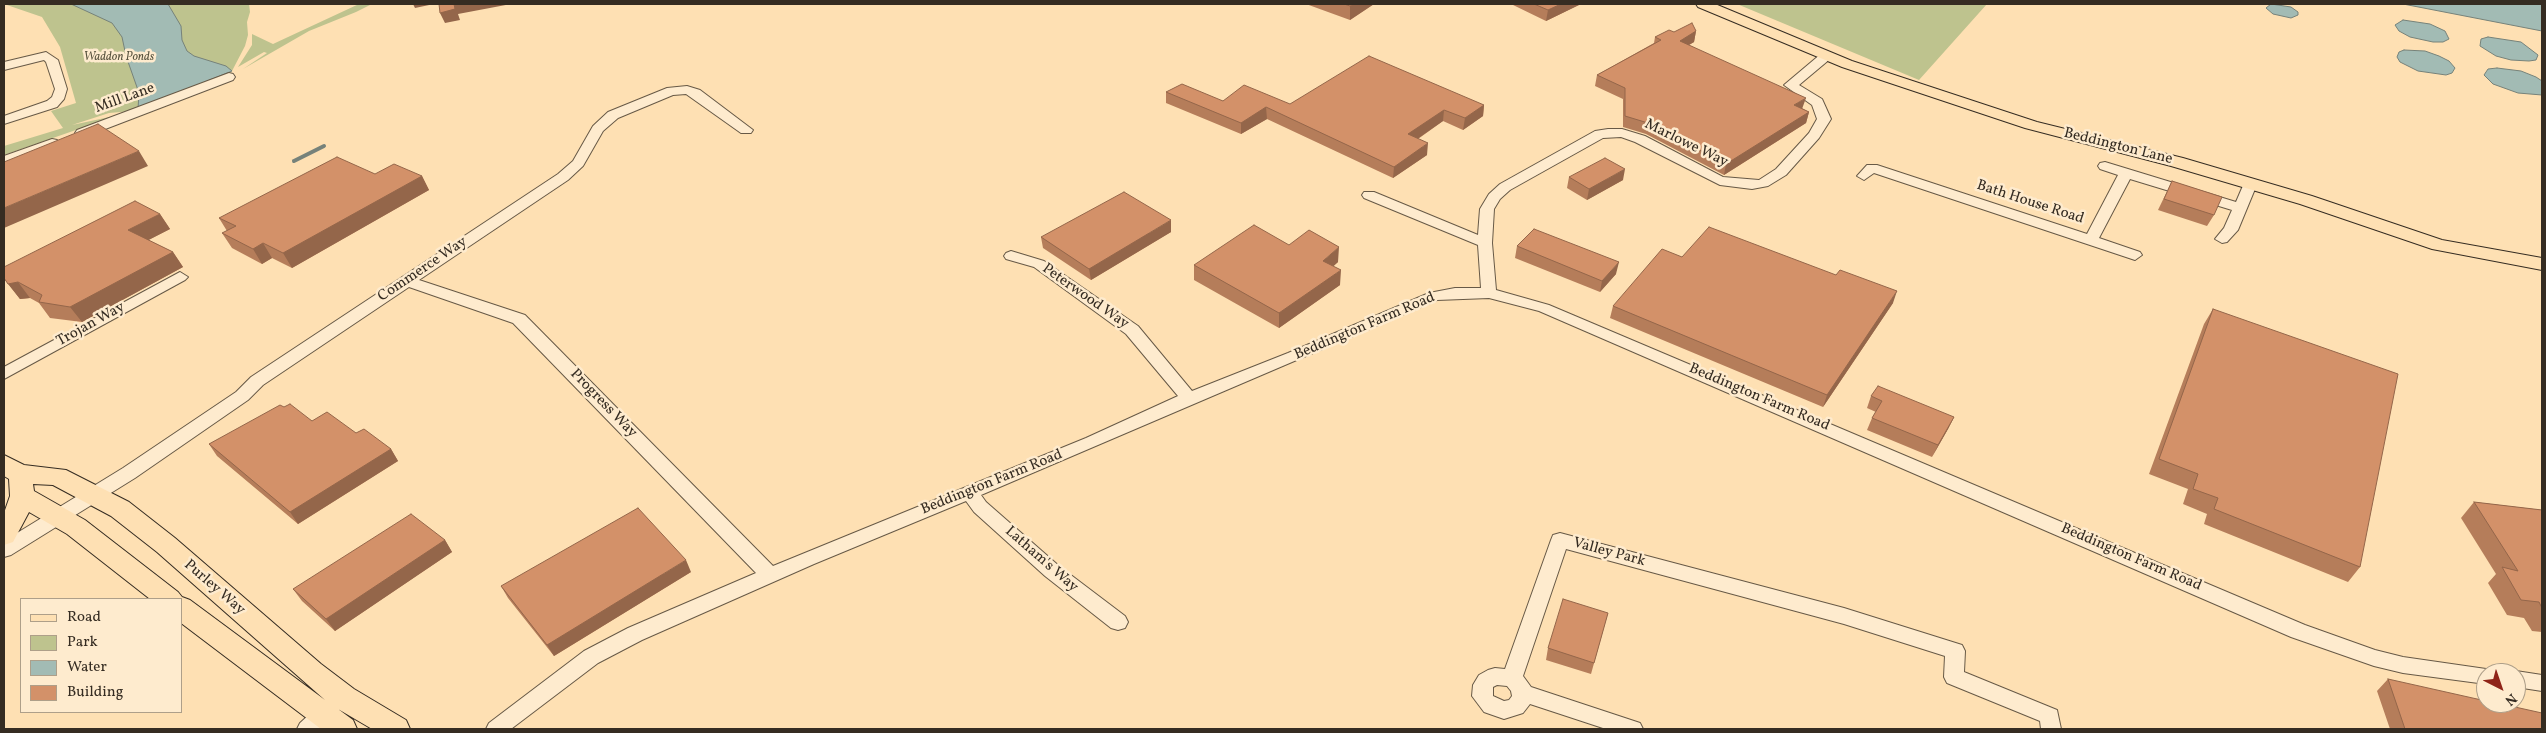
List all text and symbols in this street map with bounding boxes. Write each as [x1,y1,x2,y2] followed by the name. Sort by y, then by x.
[84,51,154,65] park label: Waddon Ponds
[93,80,157,118] street label: Mill Lane
[1641,116,1731,172] street label: Marlowe Way
[2062,125,2174,169] street label: Beddington Lane
[1974,177,2086,229] street label: Bath House Road
[375,234,471,306] street label: Commerce Way
[1038,260,1132,334] street label: Peterwood Way
[1292,289,1438,365] street label: Beddington Farm Road
[54,299,128,351] street label: Trojan Way
[1686,360,1832,436] street label: Beddington Farm Road
[566,366,640,442] street label: Progress Way
[919,446,1065,520] street label: Beddington Farm Road
[2058,520,2204,596] street label: Beddington Farm Road
[1001,523,1081,597] street label: Latham's Way
[1571,535,1647,571] street label: Valley Park
[180,557,248,619] street label: Purley Way
[20,598,182,713] legend
[67,607,101,628] text: Road
[67,632,98,653] text: Park
[67,657,107,678] text: Water
[2476,663,2526,713] north arrow
[67,682,123,703] text: Building
[2500,688,2521,709] text: N

